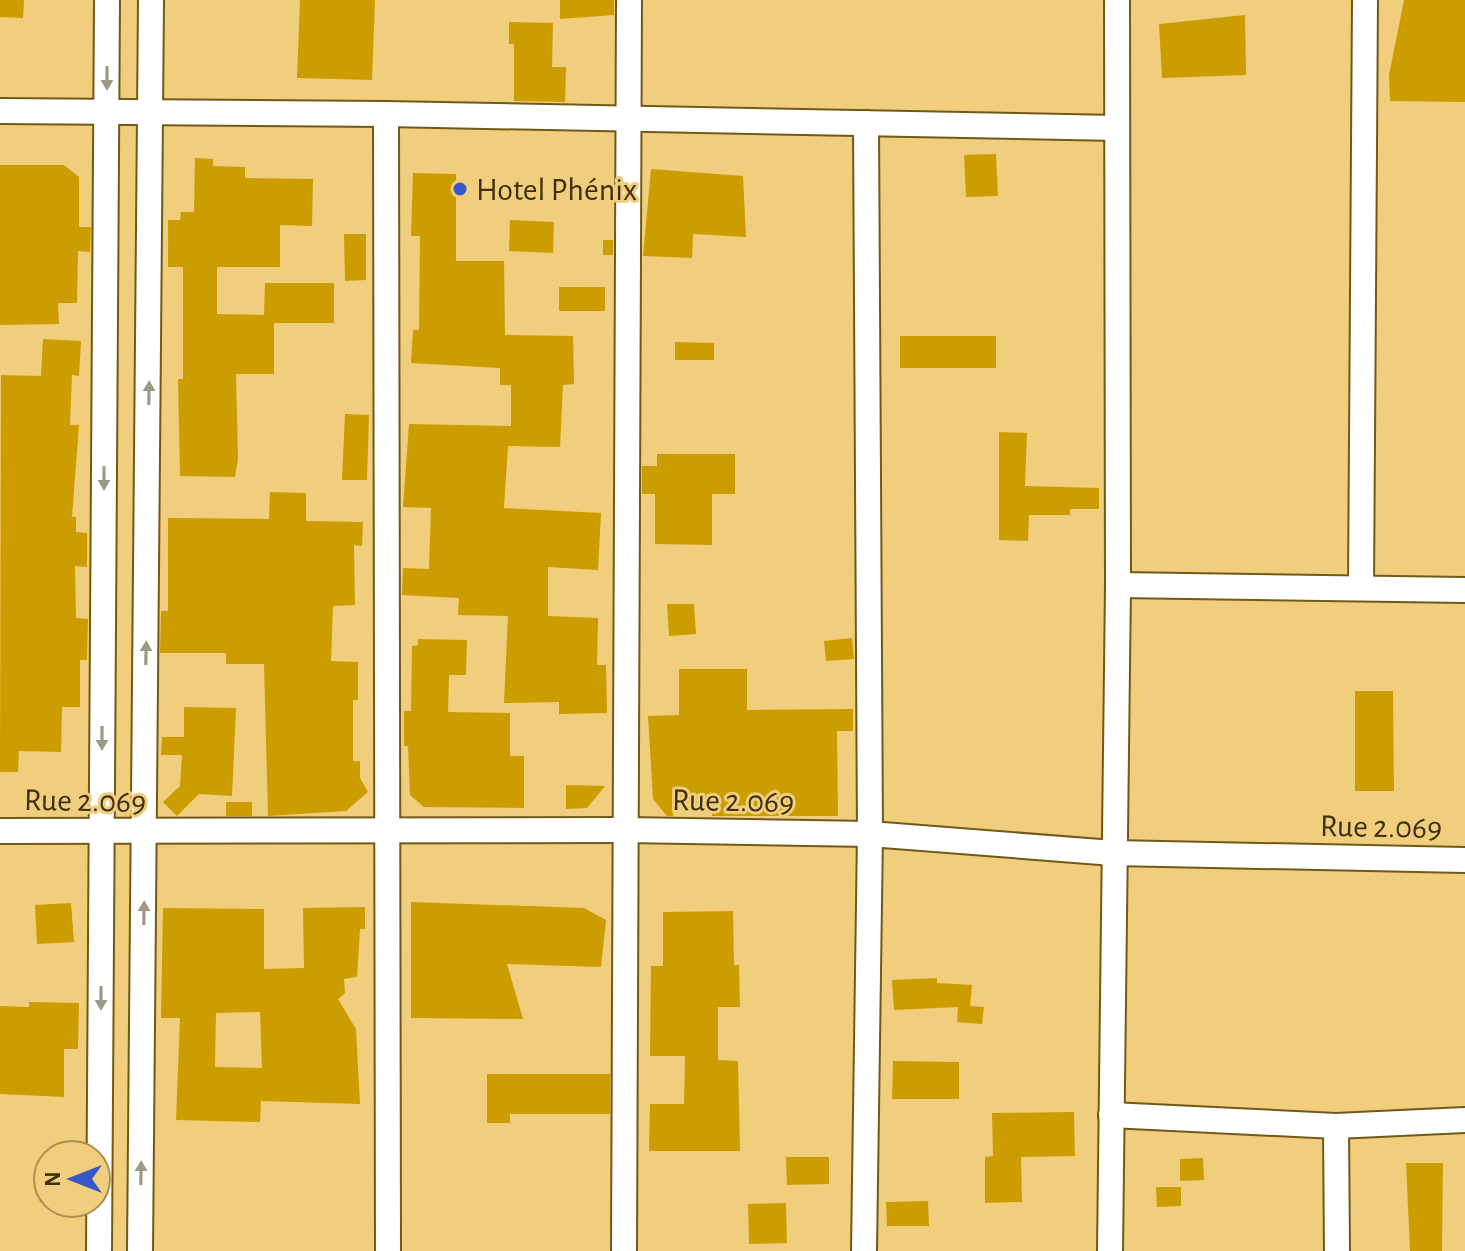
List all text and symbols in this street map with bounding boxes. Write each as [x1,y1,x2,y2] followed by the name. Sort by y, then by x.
[101,66,113,91] one-way arrow
[476,174,637,206] place label: Hotel Phénix
[451,180,469,198] marker: Hotel Phénix
[142,380,155,405] one-way arrow
[97,466,110,491] one-way arrow
[140,640,152,665] one-way arrow
[96,726,108,751] one-way arrow
[24,784,146,818] street label: Rue 2.069
[672,784,794,818] street label: Rue 2.069
[1320,810,1442,844] street label: Rue 2.069
[138,900,150,925] one-way arrow
[94,986,107,1011] one-way arrow
[32,1139,112,1219] north arrow
[135,1160,147,1185] one-way arrow
[42,1171,64,1187] text: N

